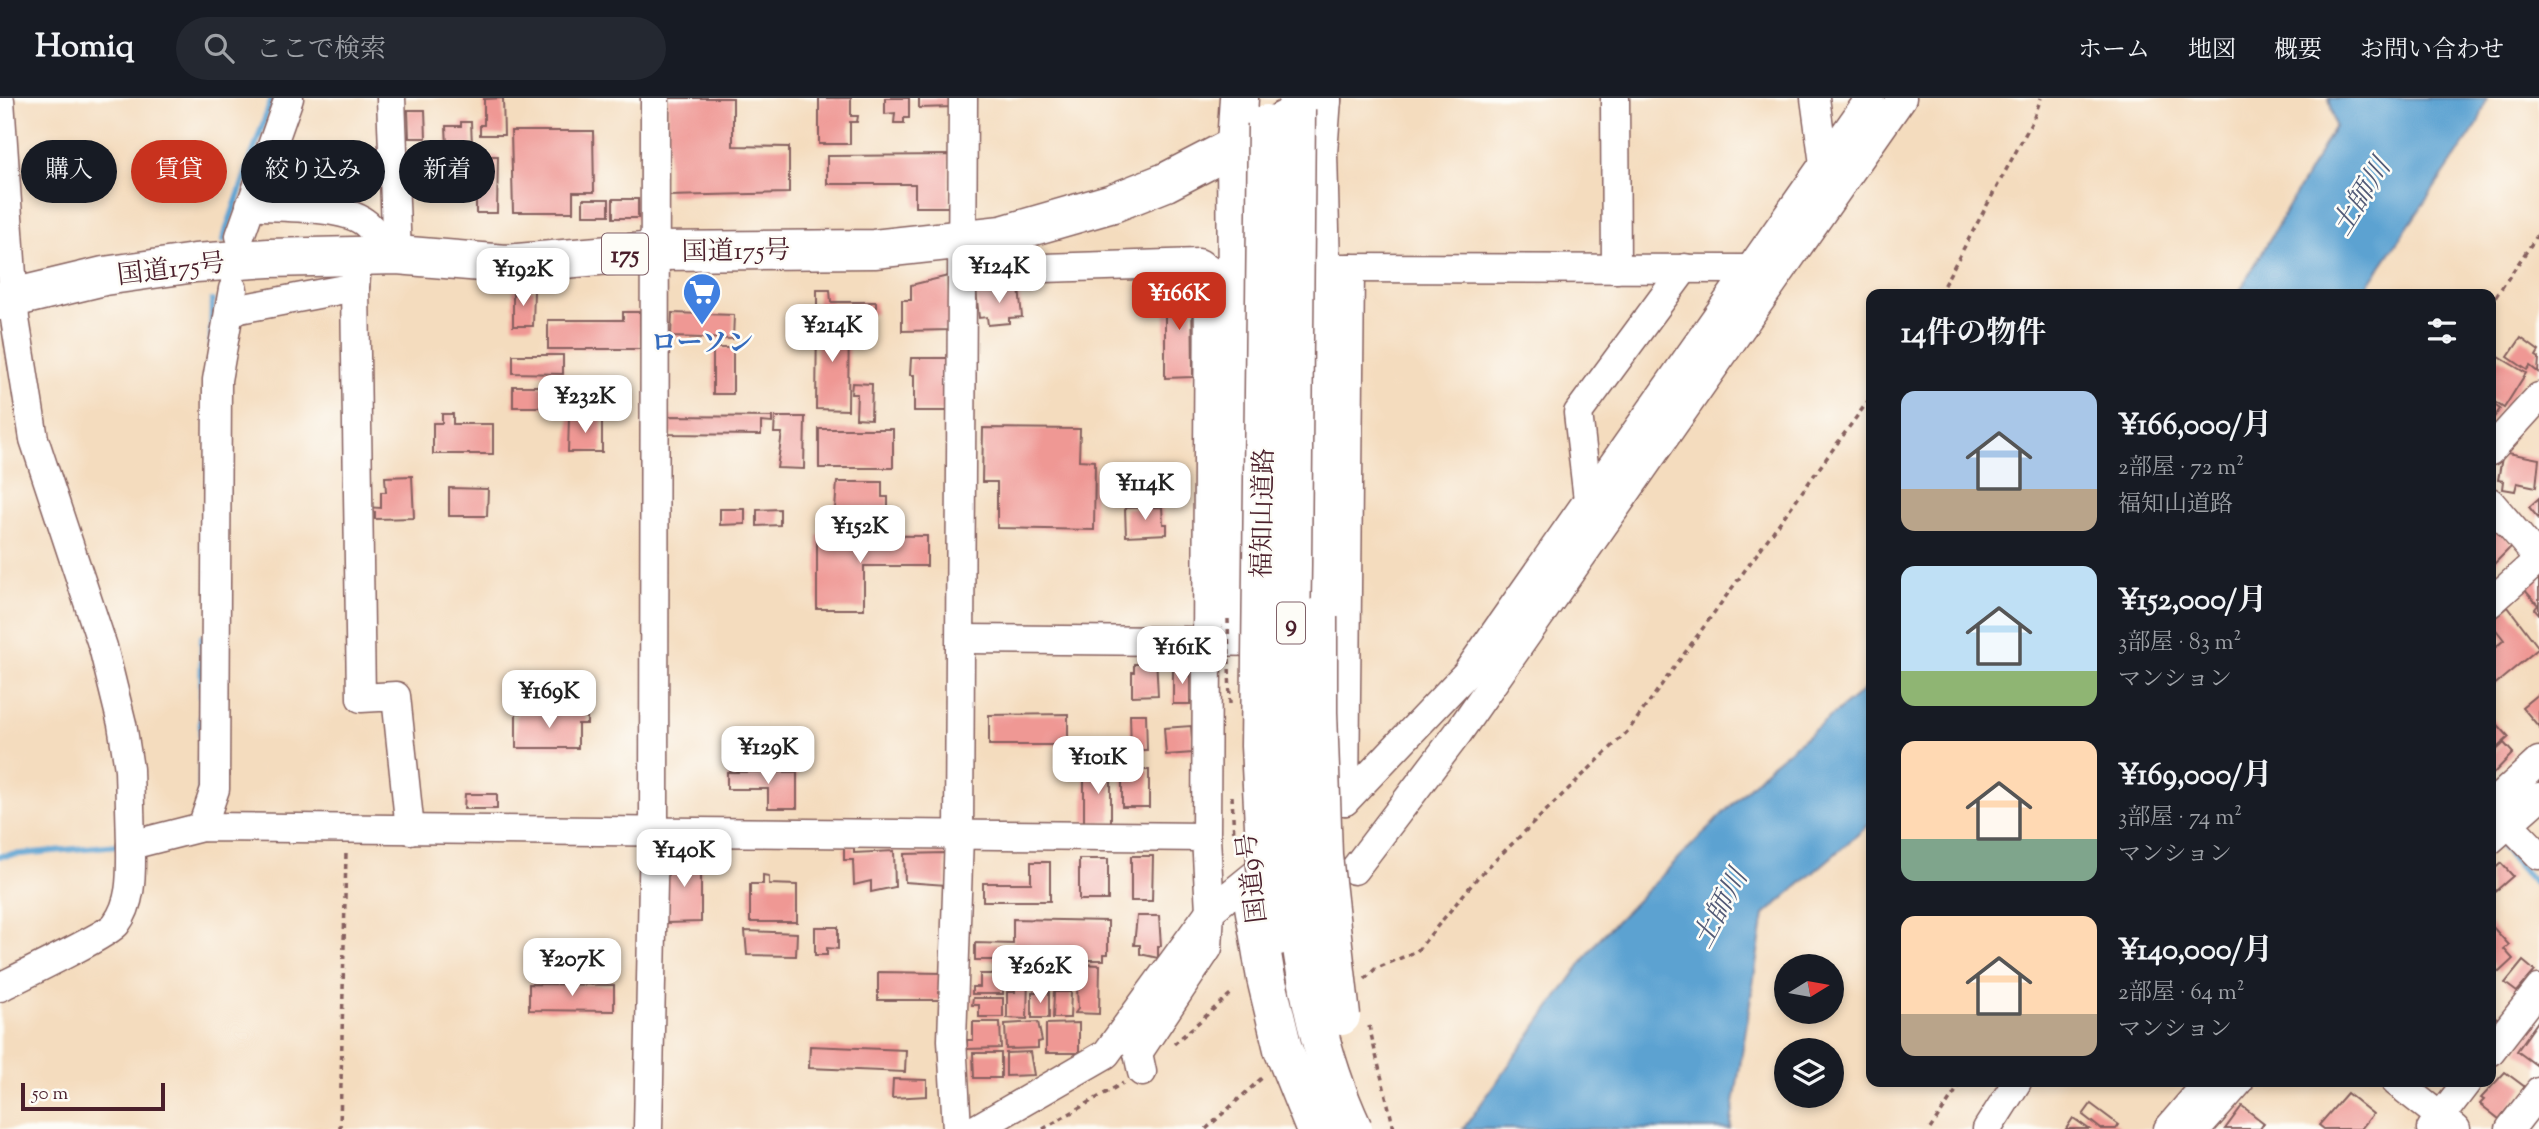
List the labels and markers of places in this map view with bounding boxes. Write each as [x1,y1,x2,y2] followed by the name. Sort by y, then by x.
[950,246,1048,305] pin: ¥124K
[474,248,572,308] pin: ¥192K
[681,271,723,326] supermarket icon: ローソン
[1130,272,1228,332] pin: ¥166K
[783,304,881,364] pin: ¥214K
[651,326,753,363] place label: ローソン
[536,376,634,435] pin: ¥232K
[1096,462,1194,522] pin: ¥114K
[811,505,909,565] pin: ¥152K
[1133,626,1231,686] pin: ¥161K
[500,670,598,730] pin: ¥169K
[719,726,817,786] pin: ¥129K
[1049,736,1147,796] pin: ¥101K
[635,830,733,889] pin: ¥140K
[523,939,621,998] pin: ¥207K
[991,946,1089,1005] pin: ¥262K

